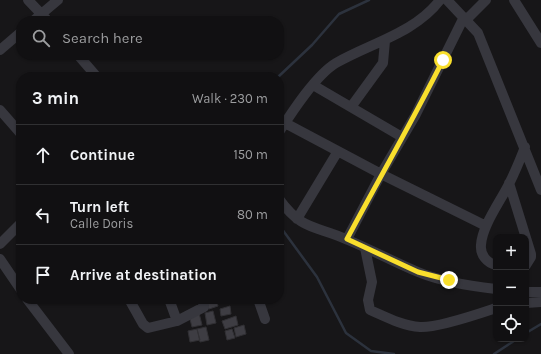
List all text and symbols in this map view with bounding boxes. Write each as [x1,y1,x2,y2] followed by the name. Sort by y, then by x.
[16,16,284,60] search box
[30,27,52,49] icon: search
[62,29,143,47] text: Search here
[434,51,452,69] route start
[32,88,79,108] text: 3 min
[192,91,268,106] text: Walk · 230 m
[32,144,54,166] icon: ahead
[70,146,135,164] text: Continue
[233,147,268,162] text: 150 m
[70,198,129,216] text: Turn left
[32,204,54,226] icon: left
[237,207,268,222] text: 80 m
[70,216,133,231] text: Calle Doris
[493,234,529,342] map controls
[493,234,529,270] button: +
[32,264,54,286] icon: arrive
[70,266,217,284] text: Arrive at destination
[493,270,529,306] button: −
[440,271,458,289] route end
[493,306,529,342] button: locate

